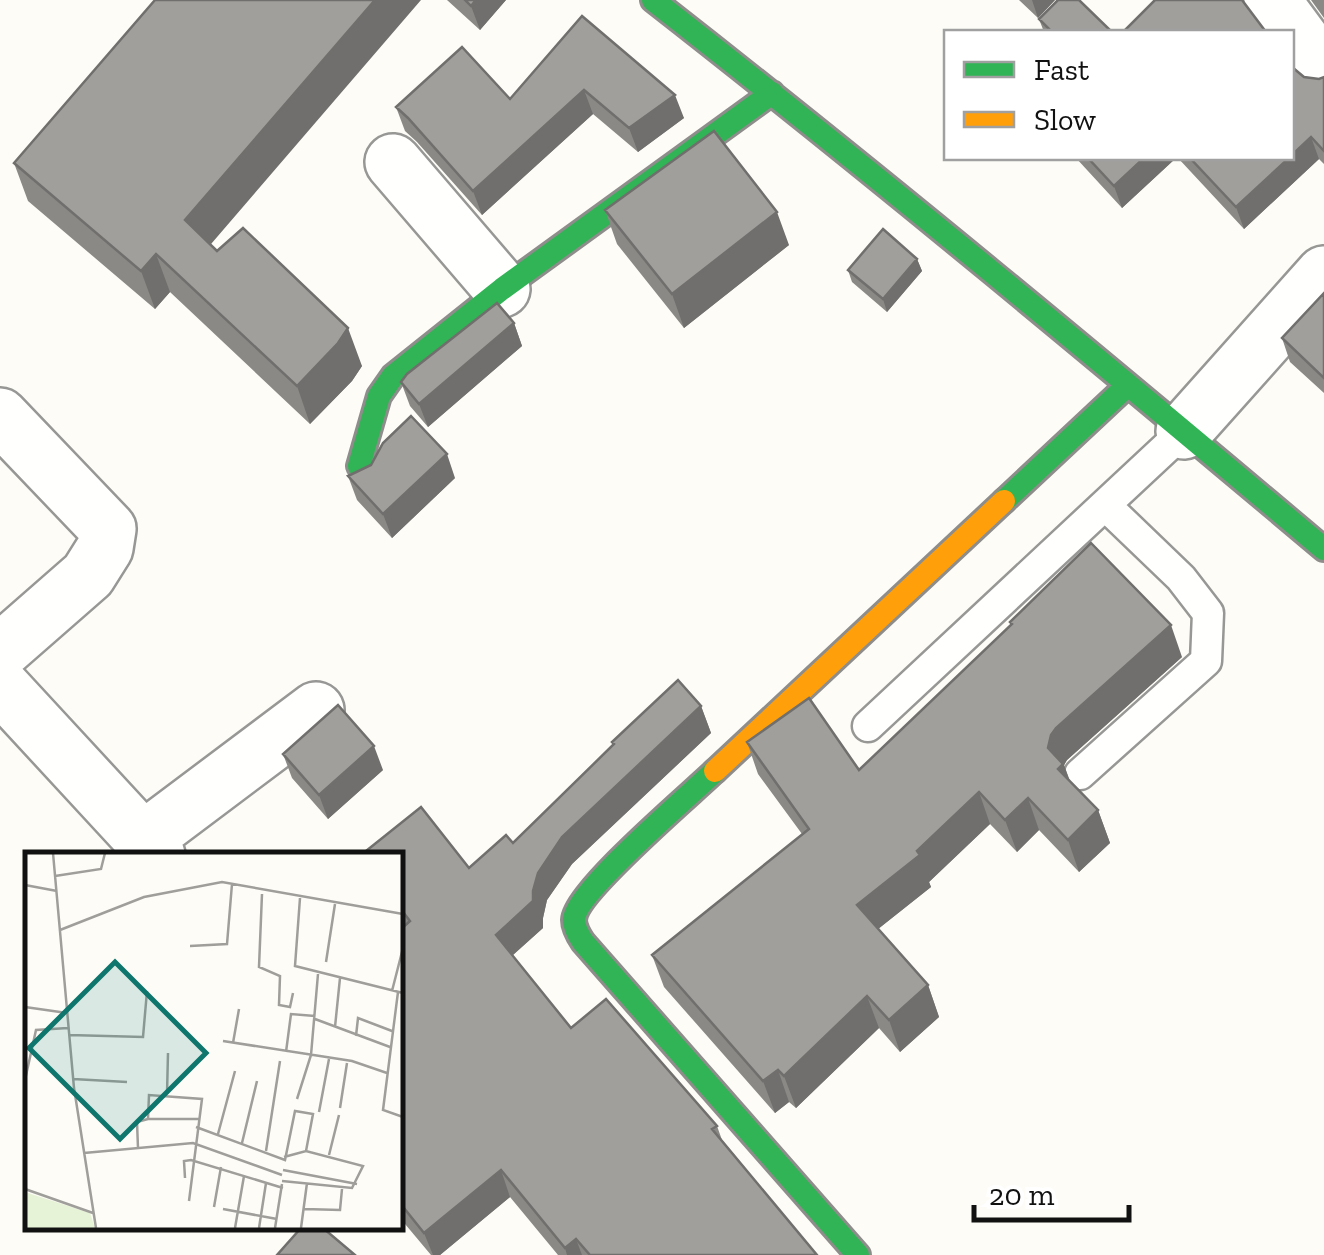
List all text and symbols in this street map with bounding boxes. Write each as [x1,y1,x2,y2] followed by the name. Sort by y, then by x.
[944,30,1294,160] legend
[1034,52,1089,88] text: Fast
[1034,102,1096,138] text: Slow
[25,852,402,1230] inset map
[974,1160,1129,1222] scale bar
[989,1177,1055,1213] text: 20 m

